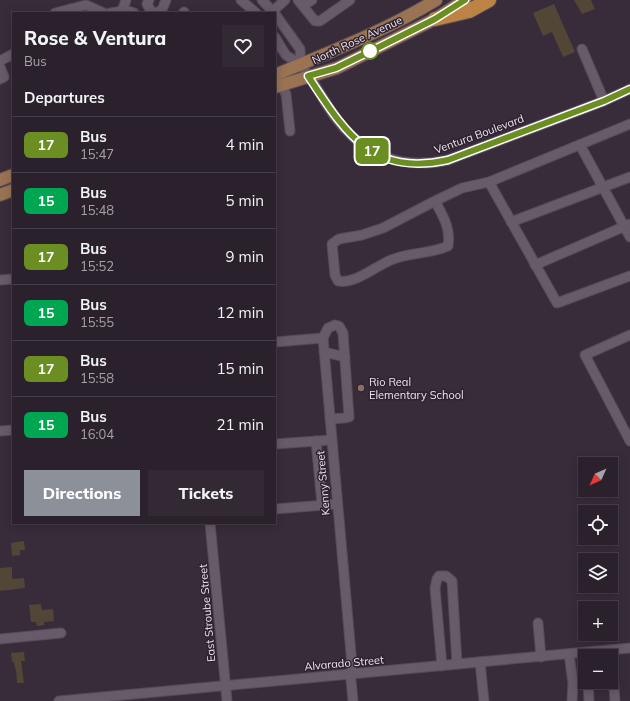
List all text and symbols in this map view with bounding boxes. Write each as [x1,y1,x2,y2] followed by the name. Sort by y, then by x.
[309,13,405,67] street label: North Rose Avenue
[222,25,264,67] button: heart
[24,26,166,50] text: Rose & Ventura
[361,42,379,60] unlabelled marker
[24,53,47,69] text: Bus
[24,88,105,107] text: Departures
[432,111,526,157] street label: Ventura Boulevard
[80,127,107,146] text: Bus
[226,135,264,154] text: 4 min
[38,136,54,154] text: 17
[354,138,390,164] line badge: 17
[364,142,380,160] text: 17
[80,146,114,162] text: 15:47
[80,183,107,202] text: Bus
[226,191,264,210] text: 5 min
[38,192,54,210] text: 15
[80,202,114,218] text: 15:48
[80,239,107,258] text: Bus
[226,247,264,266] text: 9 min
[38,248,54,266] text: 17
[80,258,114,274] text: 15:52
[80,295,107,314] text: Bus
[217,303,264,322] text: 12 min
[38,304,54,322] text: 15
[80,314,114,330] text: 15:55
[80,351,107,370] text: Bus
[217,359,264,378] text: 15 min
[38,360,54,378] text: 17
[80,370,114,386] text: 15:58
[369,375,464,402] place label: Rio Real Elementary School
[356,383,366,393] marker: Rio Real Elementary School
[80,407,107,426] text: Bus
[217,415,264,434] text: 21 min
[38,416,54,434] text: 15
[80,426,114,442] text: 16:04
[313,450,333,516] street label: Kenny Street
[578,457,618,497] north arrow
[578,457,618,689] map controls
[24,470,140,516] button: Directions
[148,470,264,516] button: Tickets
[578,505,618,545] button: locate
[578,553,618,593] button: layers
[196,563,218,663] street label: East Stroube Street
[578,601,618,641] button: +
[578,649,618,689] button: −
[304,653,384,673] street label: Alvarado Street

